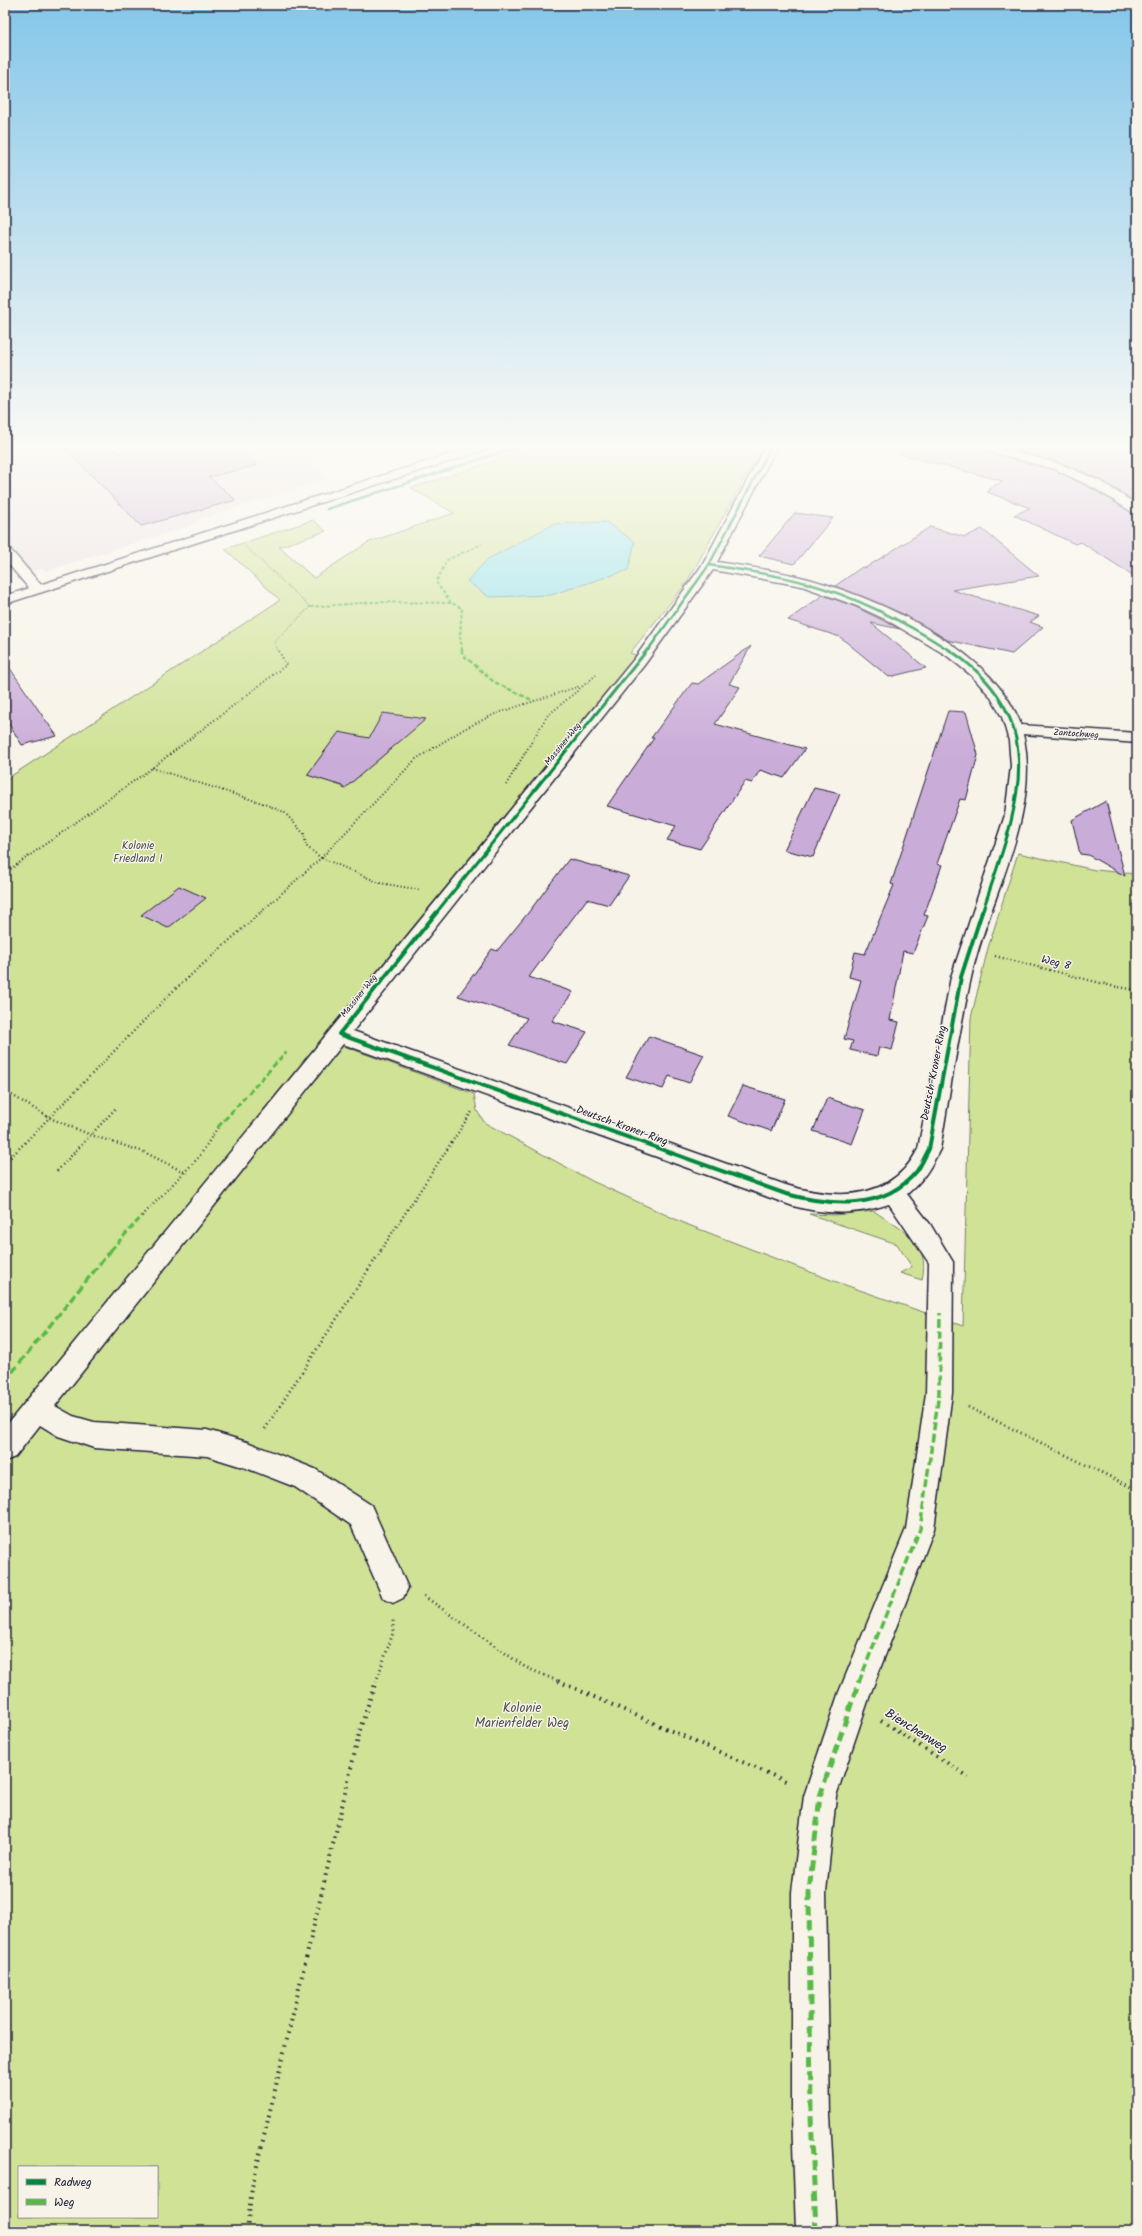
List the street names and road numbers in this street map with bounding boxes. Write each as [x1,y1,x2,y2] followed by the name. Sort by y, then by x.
[541,719,585,769] street label: Massiner Weg
[1053,725,1099,743] street label: Zantochweg
[1039,951,1073,975] street label: Weg 8
[337,971,381,1021] street label: Massiner Weg
[916,1024,952,1122] street label: Deutsch-Kroner-Ring
[573,1101,671,1151] street label: Deutsch-Kroner-Ring
[881,1703,951,1759] street label: Bienchenweg

